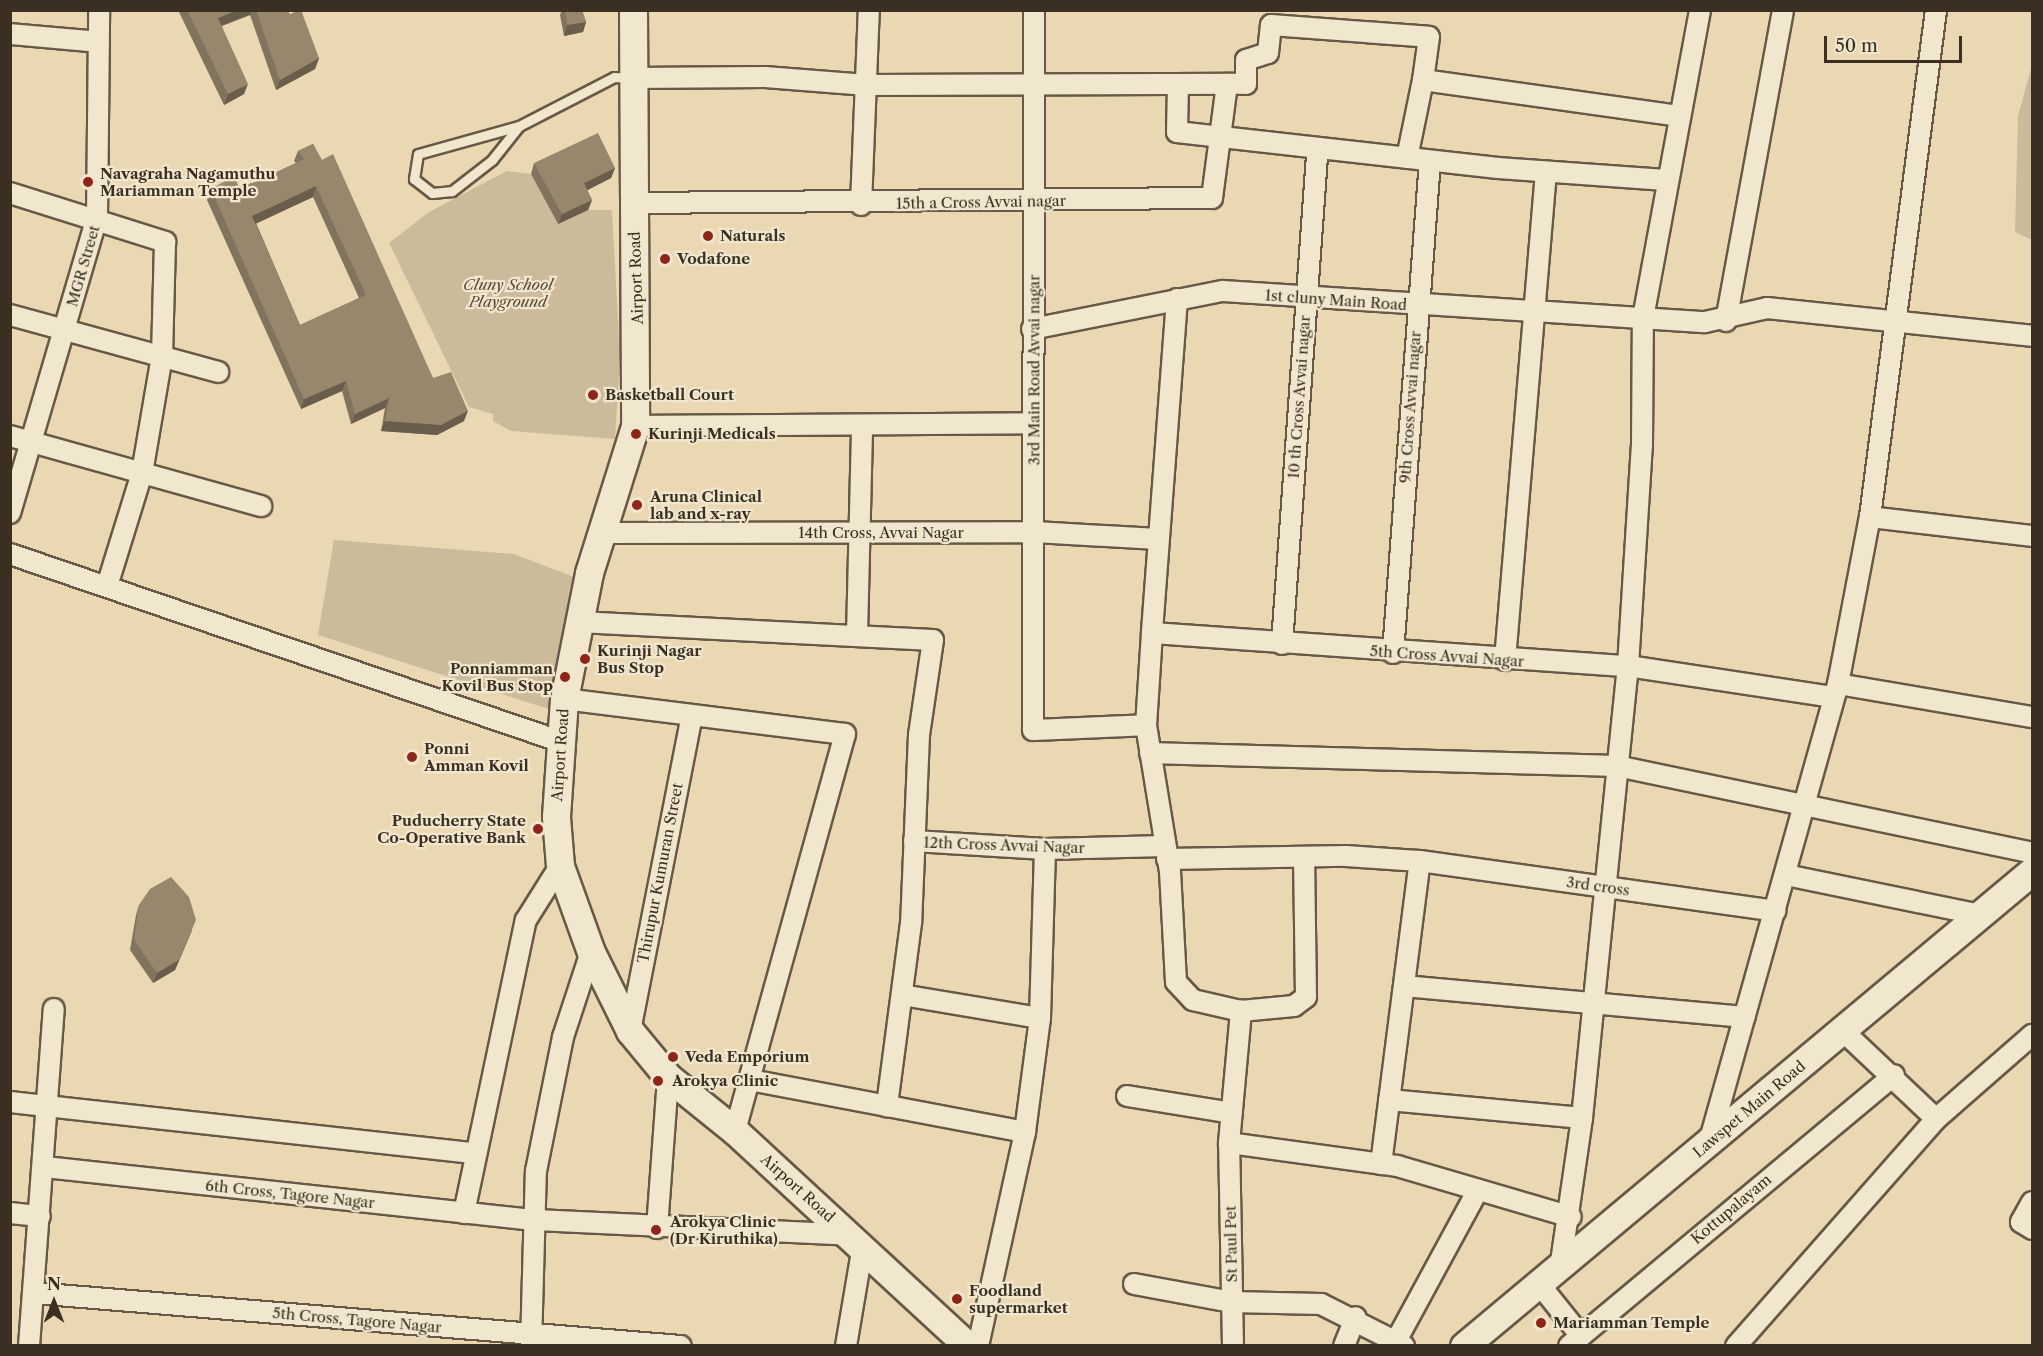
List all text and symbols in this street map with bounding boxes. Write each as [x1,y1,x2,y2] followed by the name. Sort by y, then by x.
[1827,24,1965,62] scale bar
[1835,35,1878,57] text: 50 m
[100,164,276,199] place label: Navagraha Nagamuthu Mariamman Temple
[81,175,95,189] marker: Navagraha Nagamuthu Mariamman Temple
[895,192,1067,212] street label: 15th a Cross Avvai nagar
[63,223,103,309] street label: MGR Street
[720,227,785,245] place label: Naturals
[701,229,715,243] marker: Naturals
[625,231,647,325] street label: Airport Road
[677,250,750,268] place label: Vodafone
[658,252,672,266] marker: Vodafone
[1025,274,1043,466] street label: 3rd Main Road Avvai nagar
[463,275,553,310] park label: Cluny School Playground
[1264,286,1408,314] street label: 1st cluny Main Road
[1284,314,1314,480] street label: 10 th Cross Avvai nagar
[1396,330,1424,484] street label: 9th Cross Avvai nagar
[605,386,734,404] place label: Basketball Court
[586,388,600,402] marker: Basketball Court
[648,425,776,443] place label: Kurinji Medicals
[629,427,643,441] marker: Kurinji Medicals
[650,487,762,522] place label: Aruna Clinical lab and x-ray
[628,496,646,514] marker: Aruna Clinical lab and x-ray
[798,524,964,542] street label: 14th Cross, Avvai Nagar
[597,641,702,676] place label: Kurinji Nagar Bus Stop
[1369,642,1525,670] street label: 5th Cross Avvai Nagar
[578,652,592,666] marker: Kurinji Nagar Bus Stop
[442,659,553,694] place label: Ponniamman Kovil Bus Stop
[558,670,572,684] marker: Ponniamman Kovil Bus Stop
[548,708,572,802] street label: Airport Road
[424,739,529,774] place label: Ponni Amman Kovil
[405,750,419,764] marker: Ponni Amman Kovil
[634,781,686,965] street label: Thirupur Kumuran Street
[377,811,526,846] place label: Puducherry State Co-Operative Bank
[531,822,545,836] marker: Puducherry State Co-Operative Bank
[923,833,1085,857] street label: 12th Cross Avvai Nagar
[1565,873,1631,899] street label: 3rd cross
[685,1048,810,1066] place label: Veda Emporium
[666,1050,680,1064] marker: Veda Emporium
[1689,1057,1809,1161] street label: Lawspet Main Road
[649,1072,667,1090] marker: Arokya Clinic
[672,1072,778,1090] place label: Arokya Clinic
[757,1150,839,1226] street label: Airport Road
[1687,1170,1775,1248] street label: Kottupalayam
[204,1176,376,1212] street label: 6th Cross, Tagore Nagar
[1221,1205,1241,1283] street label: St Paul Pet
[670,1212,778,1247] place label: Arokya Clinic (Dr Kiruthika)
[647,1221,665,1239] marker: Arokya Clinic (Dr Kiruthika)
[24,1272,84,1332] north arrow
[47,1274,61,1294] text: N
[969,1281,1068,1316] place label: Foodland supermarket
[950,1292,964,1306] marker: Foodland supermarket
[272,1304,442,1336] street label: 5th Cross, Tagore Nagar
[1553,1314,1710,1332] place label: Mariamman Temple
[1534,1316,1548,1330] marker: Mariamman Temple

